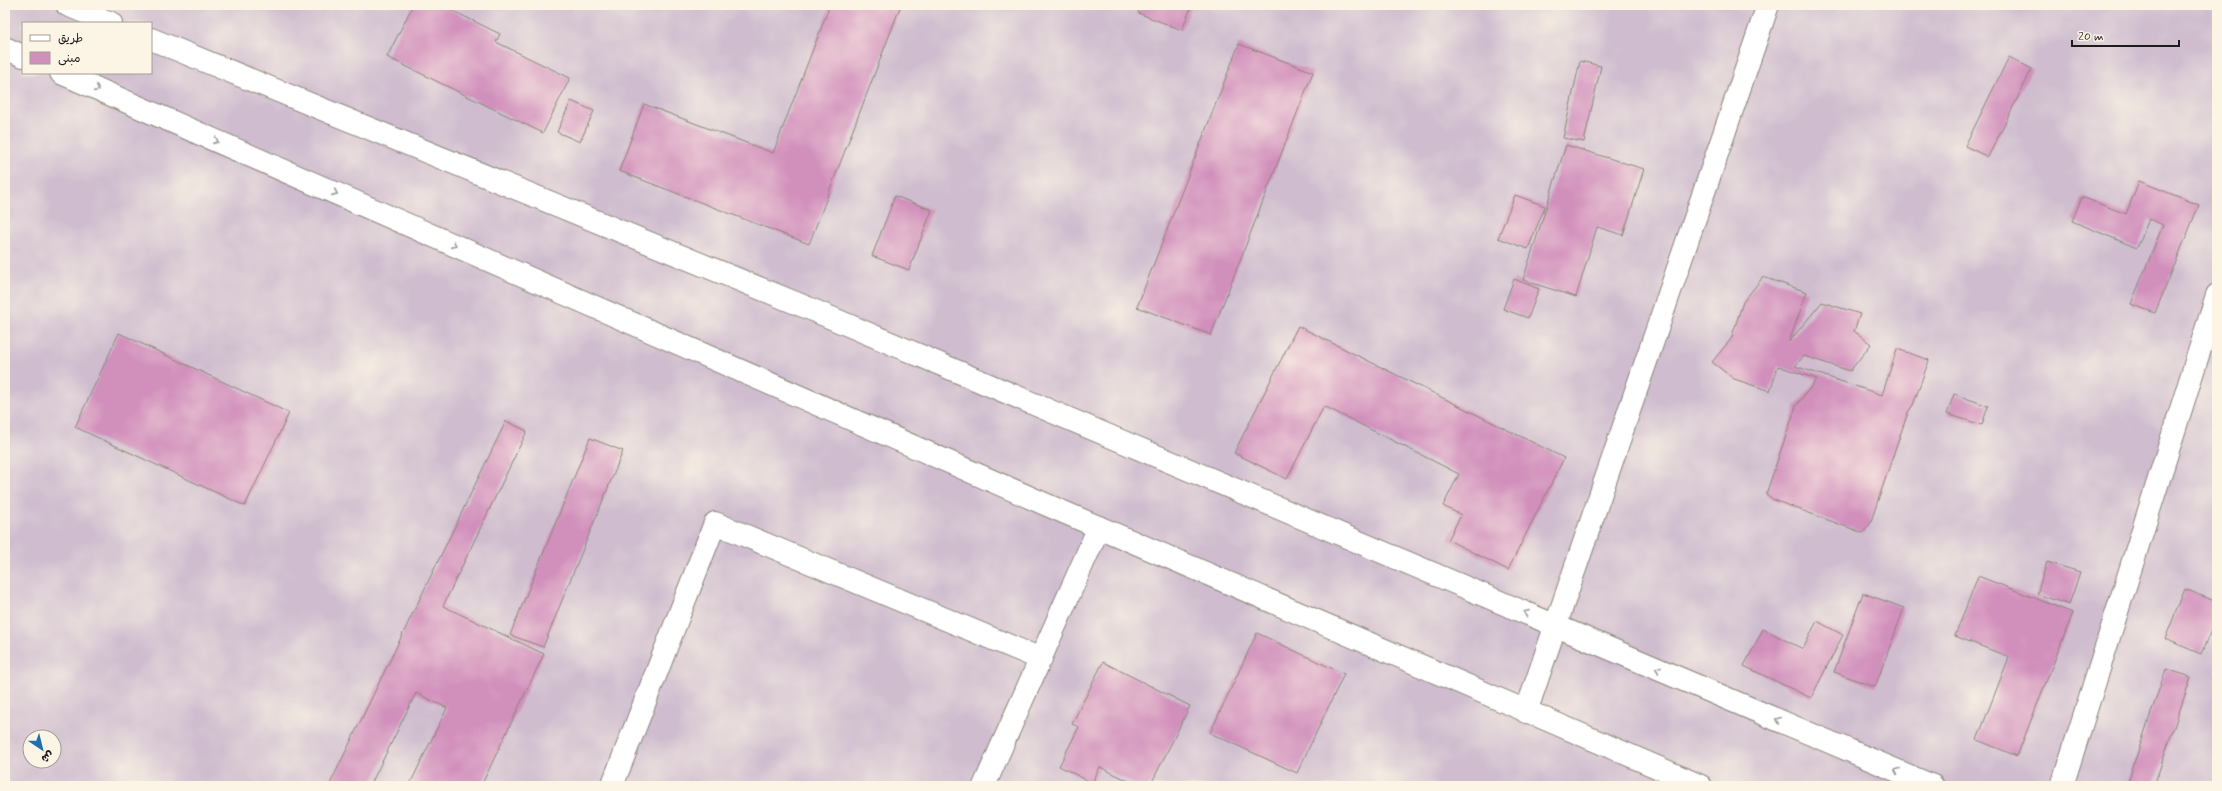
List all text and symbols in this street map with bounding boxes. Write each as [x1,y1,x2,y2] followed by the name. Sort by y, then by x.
[22,22,152,74] legend
[2072,22,2179,48] scale bar
[2078,29,2104,45] text: 20 m
[58,31,83,47] text: طريق
[58,51,81,67] text: مبنى
[94,84,101,92] one-way arrow
[212,136,220,144] one-way arrow
[331,188,339,196] one-way arrow
[450,240,458,248] one-way arrow
[1522,609,1529,617] one-way arrow
[1655,666,1663,674] one-way arrow
[1774,717,1782,725] one-way arrow
[22,729,62,769] north arrow
[38,747,56,766] text: ش
[1894,767,1901,775] one-way arrow

